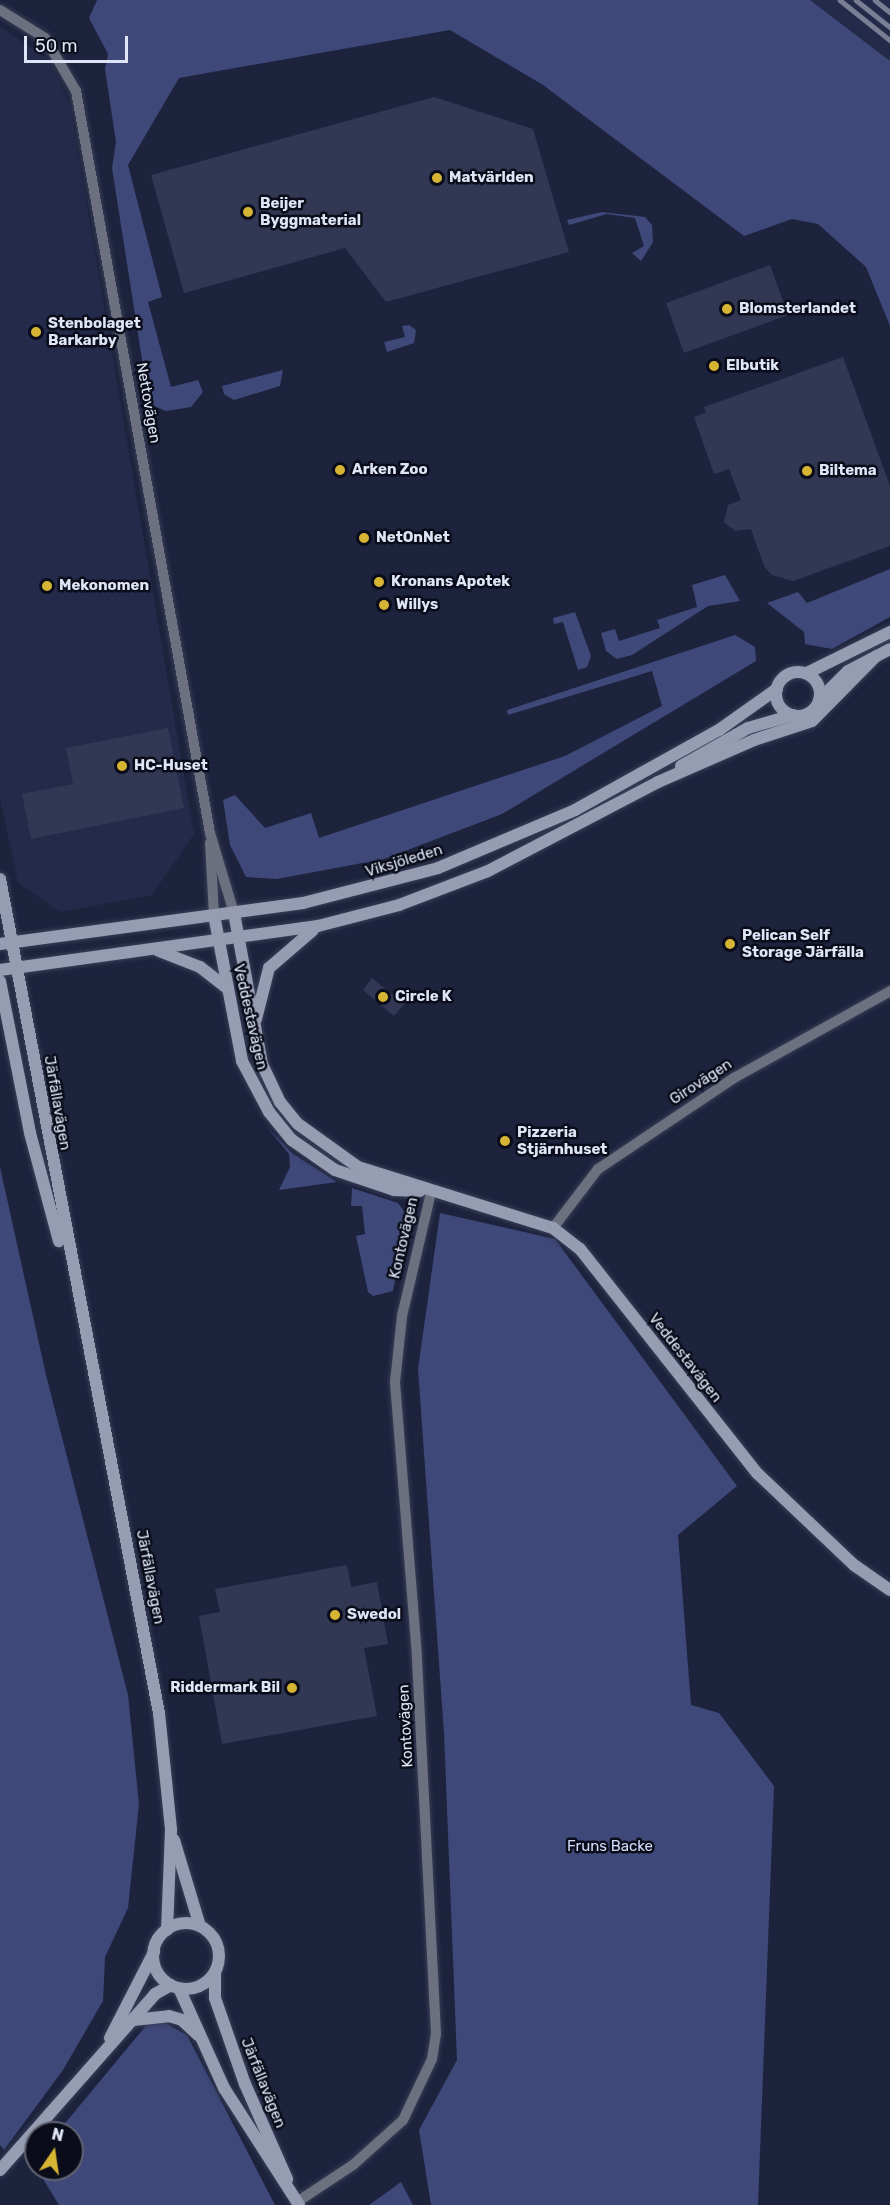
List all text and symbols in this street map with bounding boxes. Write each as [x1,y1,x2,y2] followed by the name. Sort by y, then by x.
[27,24,130,62] scale bar
[35,35,78,57] text: 50 m
[449,169,534,187] place label: Matvärlden
[430,171,444,185] marker: Matvärlden
[260,194,361,229] place label: Beijer Byggmaterial
[241,205,255,219] marker: Beijer Byggmaterial
[739,300,856,318] place label: Blomsterlandet
[720,302,734,316] marker: Blomsterlandet
[48,314,141,349] place label: Stenbolaget Barkarby
[29,325,43,339] marker: Stenbolaget Barkarby
[726,357,779,375] place label: Elbutik
[707,359,721,373] marker: Elbutik
[132,361,164,445] street label: Nettovägen
[352,461,428,479] place label: Arken Zoo
[819,462,877,480] place label: Biltema
[333,463,347,477] marker: Arken Zoo
[800,464,814,478] marker: Biltema
[376,529,450,547] place label: NetOnNet
[357,531,371,545] marker: NetOnNet
[391,573,511,591] place label: Kronans Apotek
[372,575,386,589] marker: Kronans Apotek
[59,577,149,595] place label: Mekonomen
[40,579,54,593] marker: Mekonomen
[396,596,438,614] place label: Willys
[377,598,391,612] marker: Willys
[134,757,208,775] place label: HC-Huset
[115,759,129,773] marker: HC-Huset
[363,841,445,881] street label: Viksjöleden
[742,926,864,961] place label: Pelican Self Storage Järfälla
[723,937,737,951] marker: Pelican Self Storage Järfälla
[229,962,271,1072] street label: Veddestavägen
[395,988,452,1006] place label: Circle K
[376,990,390,1004] marker: Circle K
[40,1054,74,1152] street label: Järfällavägen
[667,1055,735,1109] street label: Girovägen
[517,1123,607,1158] place label: Pizzeria Stjärnhuset
[498,1134,512,1148] marker: Pizzeria Stjärnhuset
[386,1195,422,1281] street label: Kontovägen
[645,1310,725,1406] street label: Veddestavägen
[132,1528,168,1626] street label: Järfällavägen
[347,1606,401,1624] place label: Swedol
[328,1608,342,1622] marker: Swedol
[170,1679,280,1697] place label: Riddermark Bil
[285,1681,299,1695] marker: Riddermark Bil
[395,1684,417,1768] street label: Kontovägen
[567,1838,653,1856] park label: Fruns Backe
[237,2035,289,2131] street label: Järfällavägen
[24,2121,84,2181] north arrow
[50,2124,65,2145] text: N

